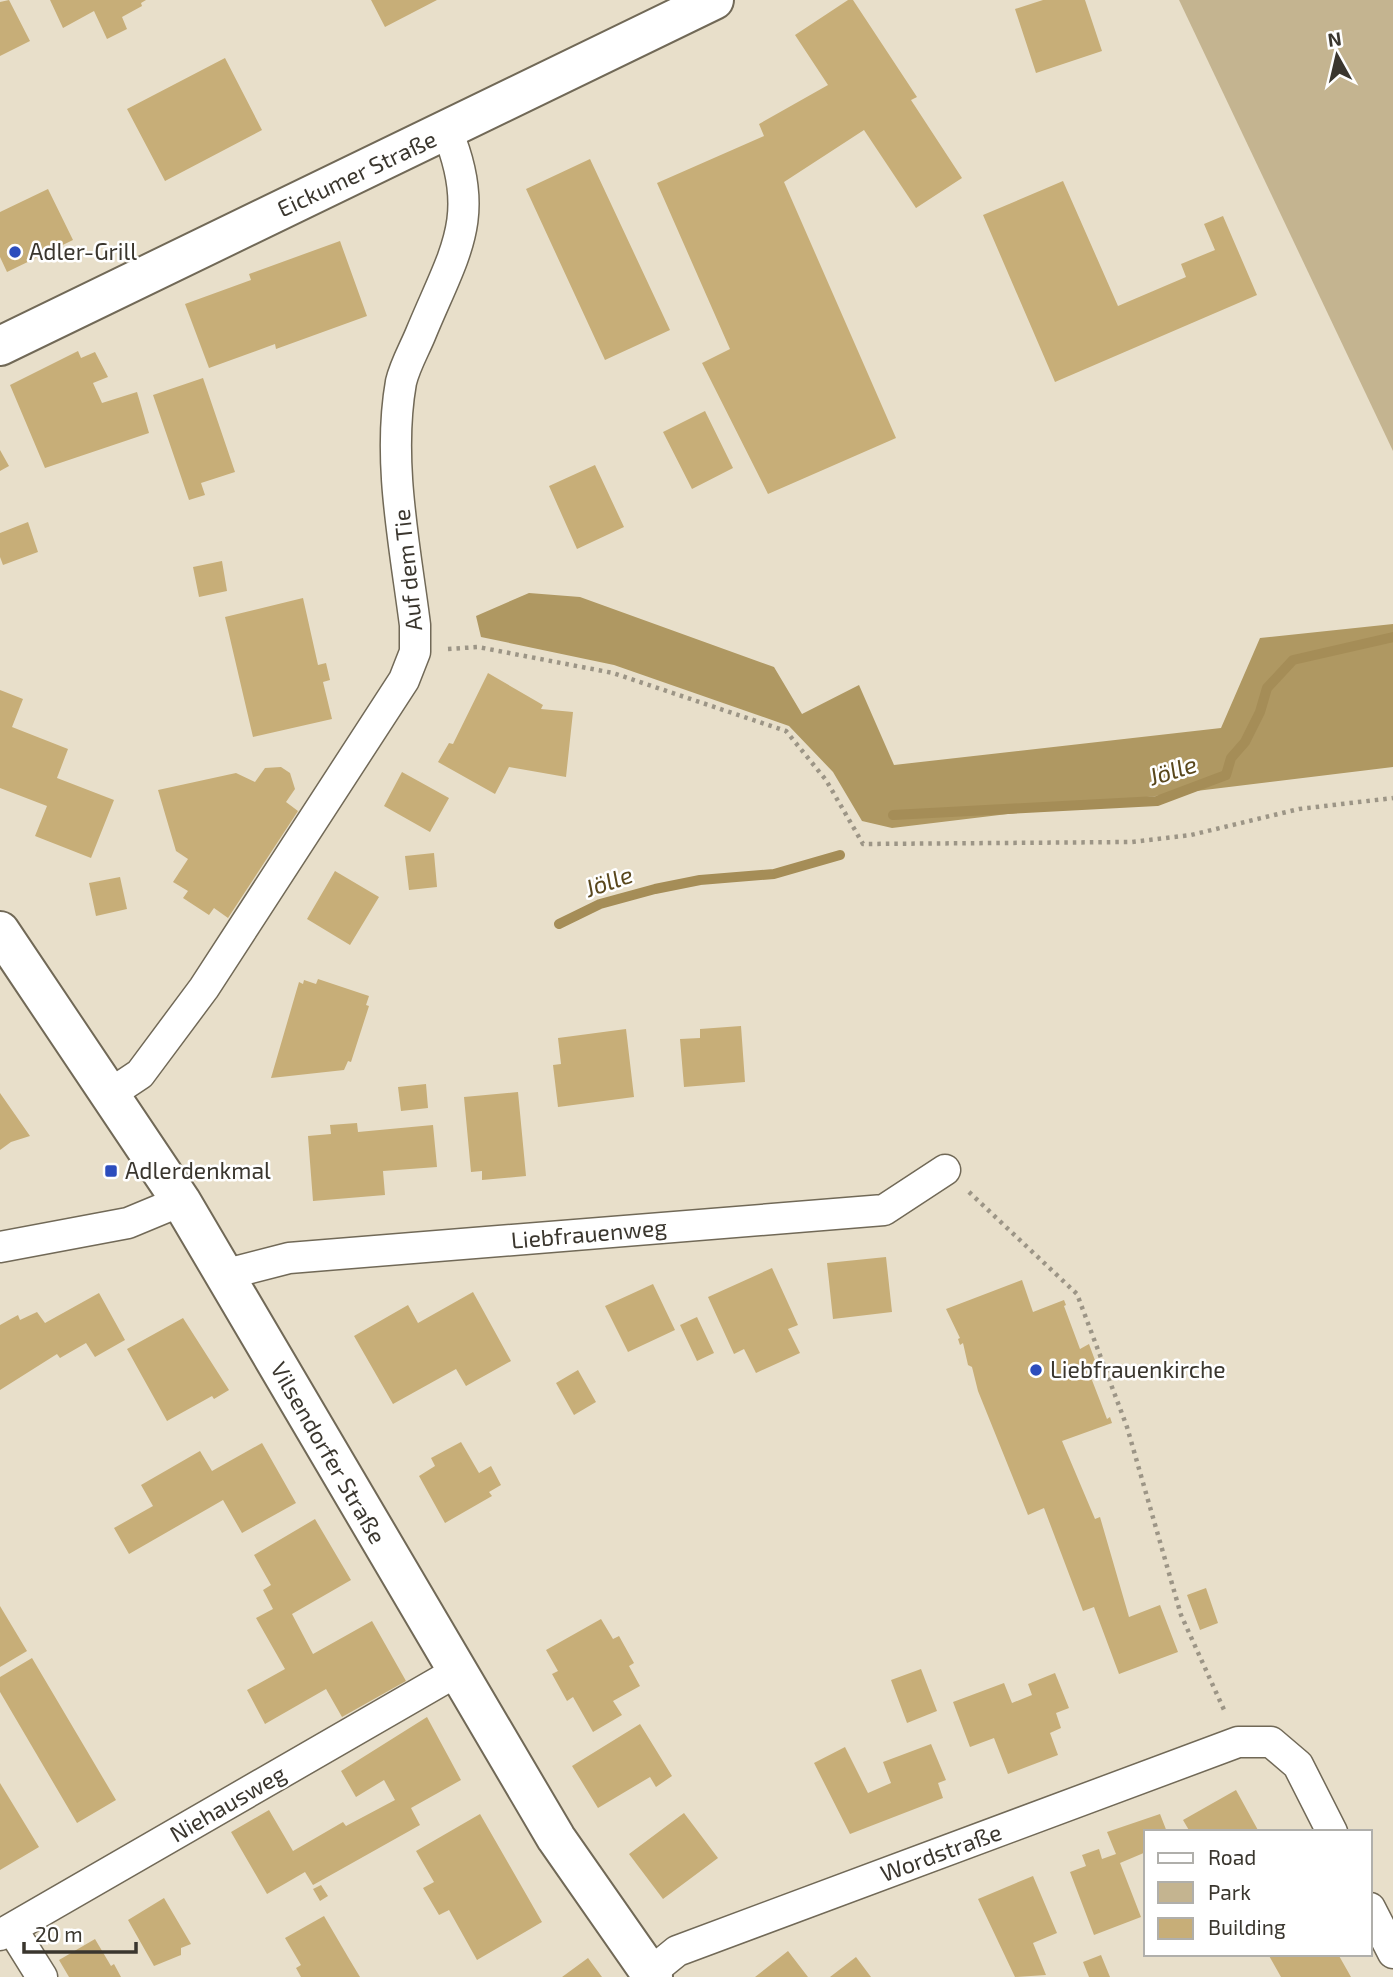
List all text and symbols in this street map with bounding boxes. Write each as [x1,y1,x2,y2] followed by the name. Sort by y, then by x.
[1302,21,1372,91] north arrow
[1326,26,1343,51] text: N
[273,124,441,222] street label: Eickumer Straße
[29,237,137,265] place label: Adler-Grill
[7,244,23,260] marker: Adler-Grill
[387,508,427,633] street label: Auf dem Tie
[1144,749,1200,791] water label: Jölle
[580,859,636,903] water label: Jölle
[125,1156,271,1184] place label: Adlerdenkmal
[103,1163,119,1179] marker: Adlerdenkmal
[510,1212,668,1254] street label: Liebfrauenweg
[1050,1355,1226,1383] place label: Liebfrauenkirche
[265,1357,392,1548] street label: Vilsendorfer Straße
[1028,1362,1044,1378] marker: Liebfrauenkirche
[165,1759,291,1848] street label: Niehausweg
[876,1817,1005,1887] street label: Wordstraße
[1144,1830,1372,1956] legend
[1208,1844,1256,1869] text: Road
[1208,1879,1251,1904] text: Park
[24,1910,136,1954] scale bar
[1208,1914,1286,1939] text: Building
[35,1921,83,1946] text: 20 m

